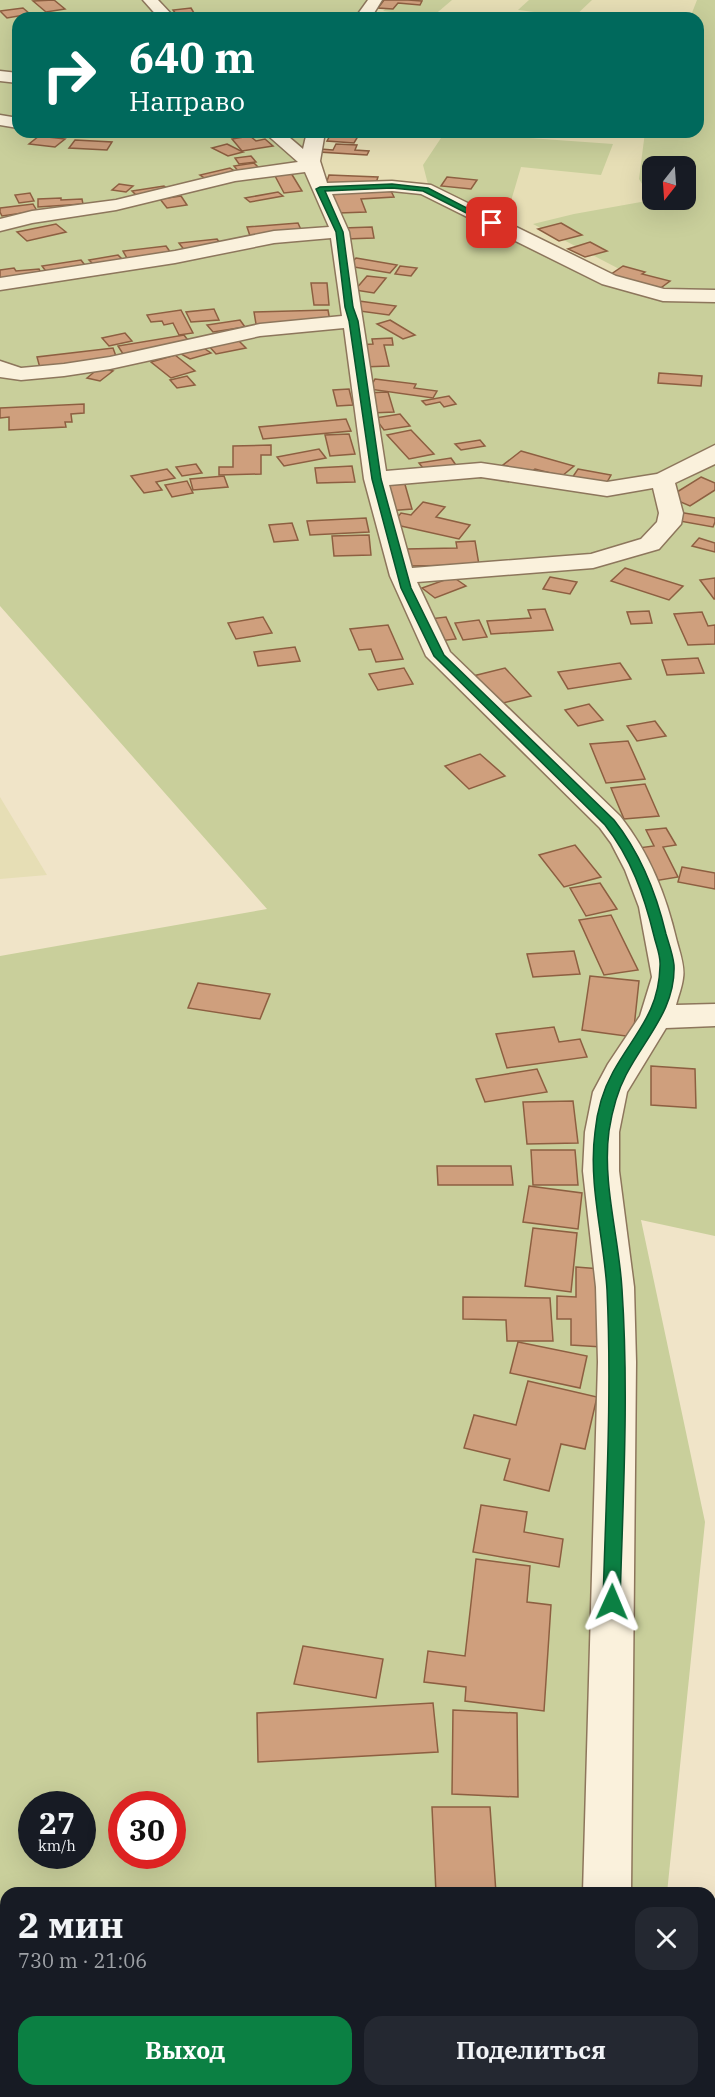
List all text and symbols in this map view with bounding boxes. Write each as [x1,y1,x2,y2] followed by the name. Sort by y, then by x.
[129,30,255,85] text: 640 m
[30,36,108,114] icon: right
[129,83,245,118] text: Направо
[642,156,696,210] north arrow
[642,156,696,210] map controls
[466,197,517,248] pin
[475,206,508,239] icon: arrive
[580,1570,644,1634] position arrow
[108,1791,186,1869] speed limit sign: 30
[39,1803,75,1842] text: 27
[38,1836,76,1855] text: km/h
[18,1901,124,1948] text: 2 мин
[635,1907,698,1970] button: close
[18,1947,147,1974] text: 730 m · 21:06
[18,2016,352,2085] button: Выход
[364,2016,698,2085] button: Поделиться

